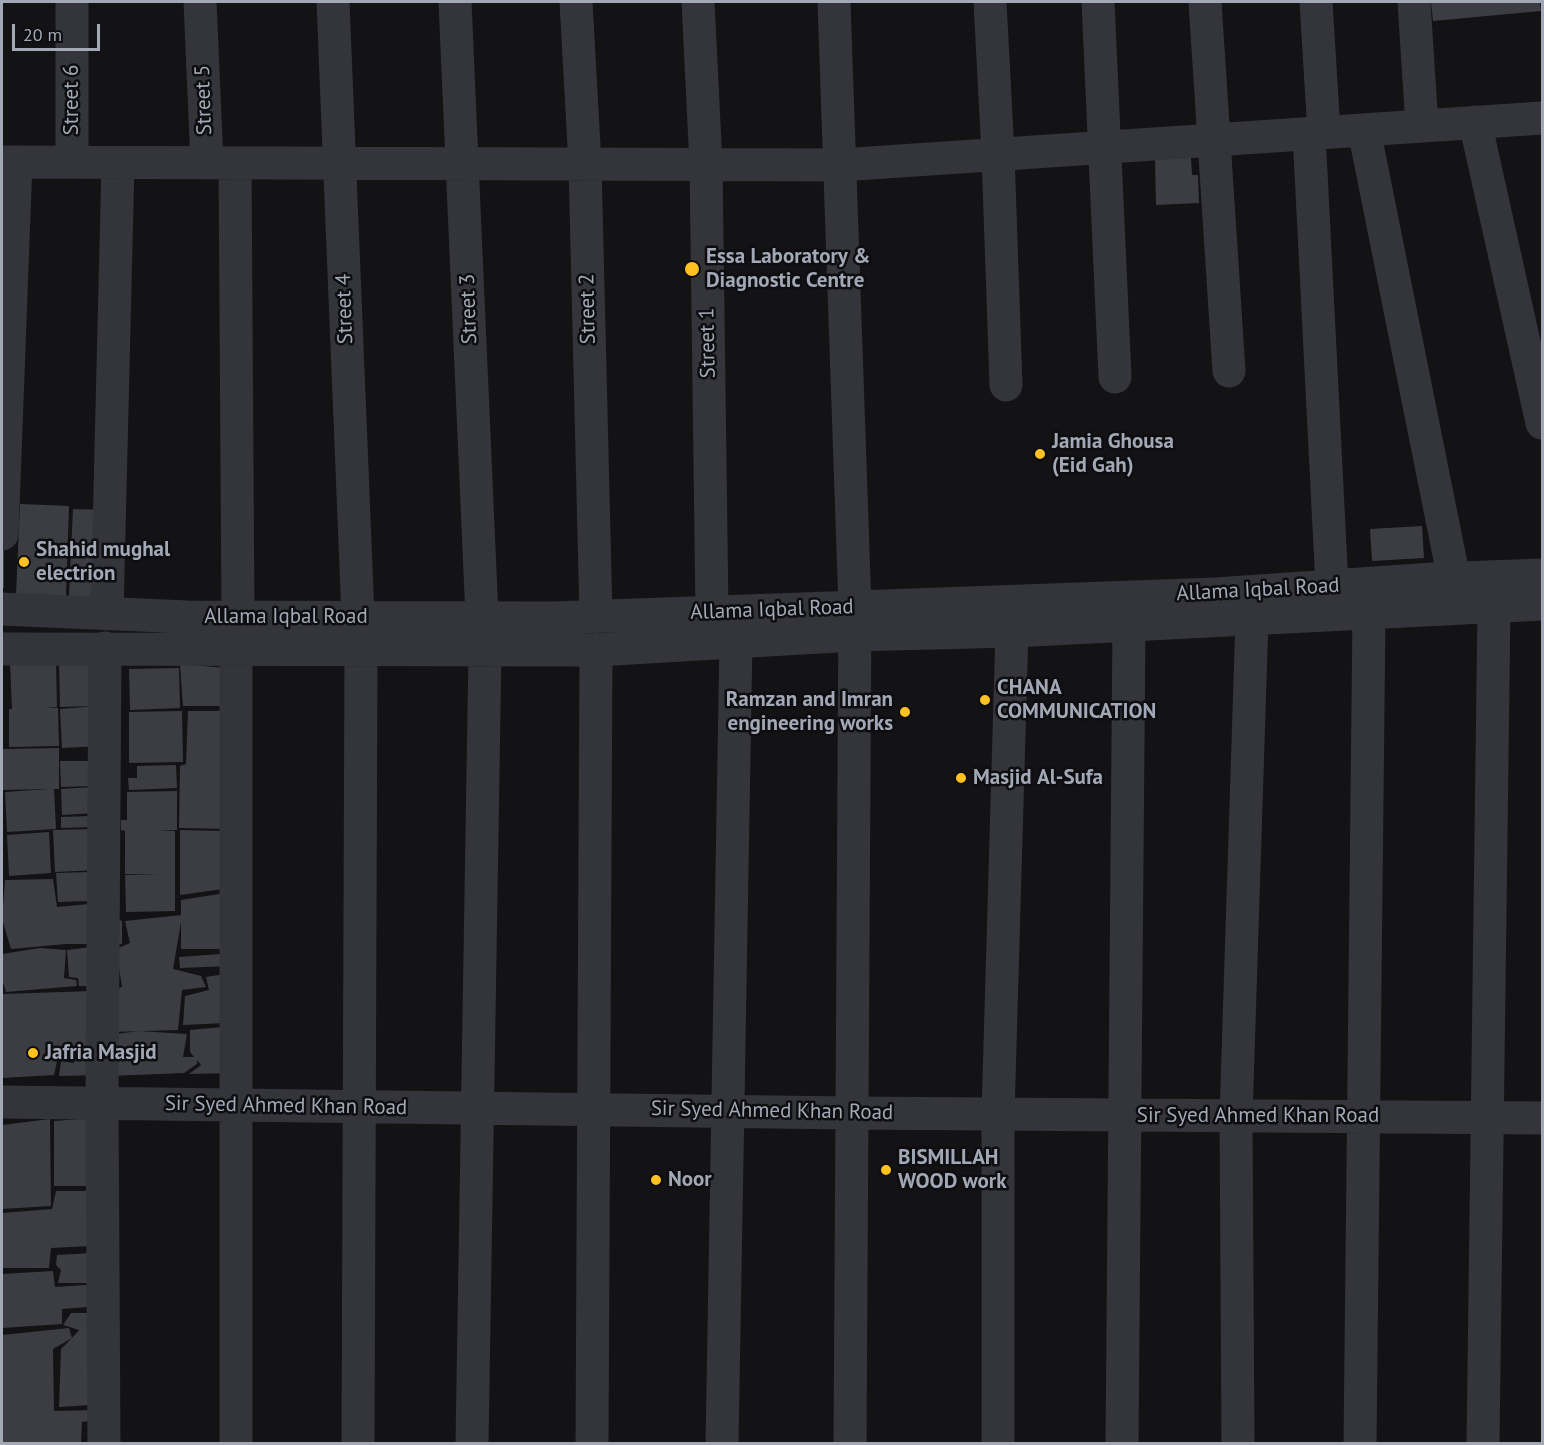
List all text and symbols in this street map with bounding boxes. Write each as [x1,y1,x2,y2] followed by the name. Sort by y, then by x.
[15,12,104,50] scale bar
[23,23,62,46] text: 20 m
[190,64,218,136] street label: Street 5
[59,65,85,135] street label: Street 6
[706,244,870,294] place label: Essa Laboratory & Diagnostic Centre
[683,260,701,278] marker: Essa Laboratory & Diagnostic Centre
[331,273,359,345] street label: Street 4
[455,273,483,345] street label: Street 3
[575,273,601,345] street label: Street 2
[695,307,721,379] street label: Street 1
[1052,429,1174,479] place label: Jamia Ghousa (Eid Gah)
[1033,447,1047,461] marker: Jamia Ghousa (Eid Gah)
[36,537,170,587] place label: Shahid mughal electrion
[17,555,31,569] marker: Shahid mughal electrion
[1176,573,1340,607] street label: Allama Iqbal Road
[690,595,854,625] street label: Allama Iqbal Road
[204,604,368,630] street label: Allama Iqbal Road
[997,675,1156,725] place label: CHANA COMMUNICATION
[726,687,893,737] place label: Ramzan and Imran engineering works
[978,693,992,707] marker: CHANA COMMUNICATION
[898,705,912,719] marker: Ramzan and Imran engineering works
[973,765,1103,791] place label: Masjid Al-Sufa
[954,771,968,785] marker: Masjid Al-Sufa
[45,1040,157,1066] place label: Jafria Masjid
[26,1046,40,1060] marker: Jafria Masjid
[165,1091,407,1121] street label: Sir Syed Ahmed Khan Road
[651,1096,893,1126] street label: Sir Syed Ahmed Khan Road
[1137,1103,1379,1129] street label: Sir Syed Ahmed Khan Road
[898,1145,1006,1195] place label: BISMILLAH WOOD work
[879,1163,893,1177] marker: BISMILLAH WOOD work
[668,1167,712,1193] place label: Noor
[649,1173,663,1187] marker: Noor

